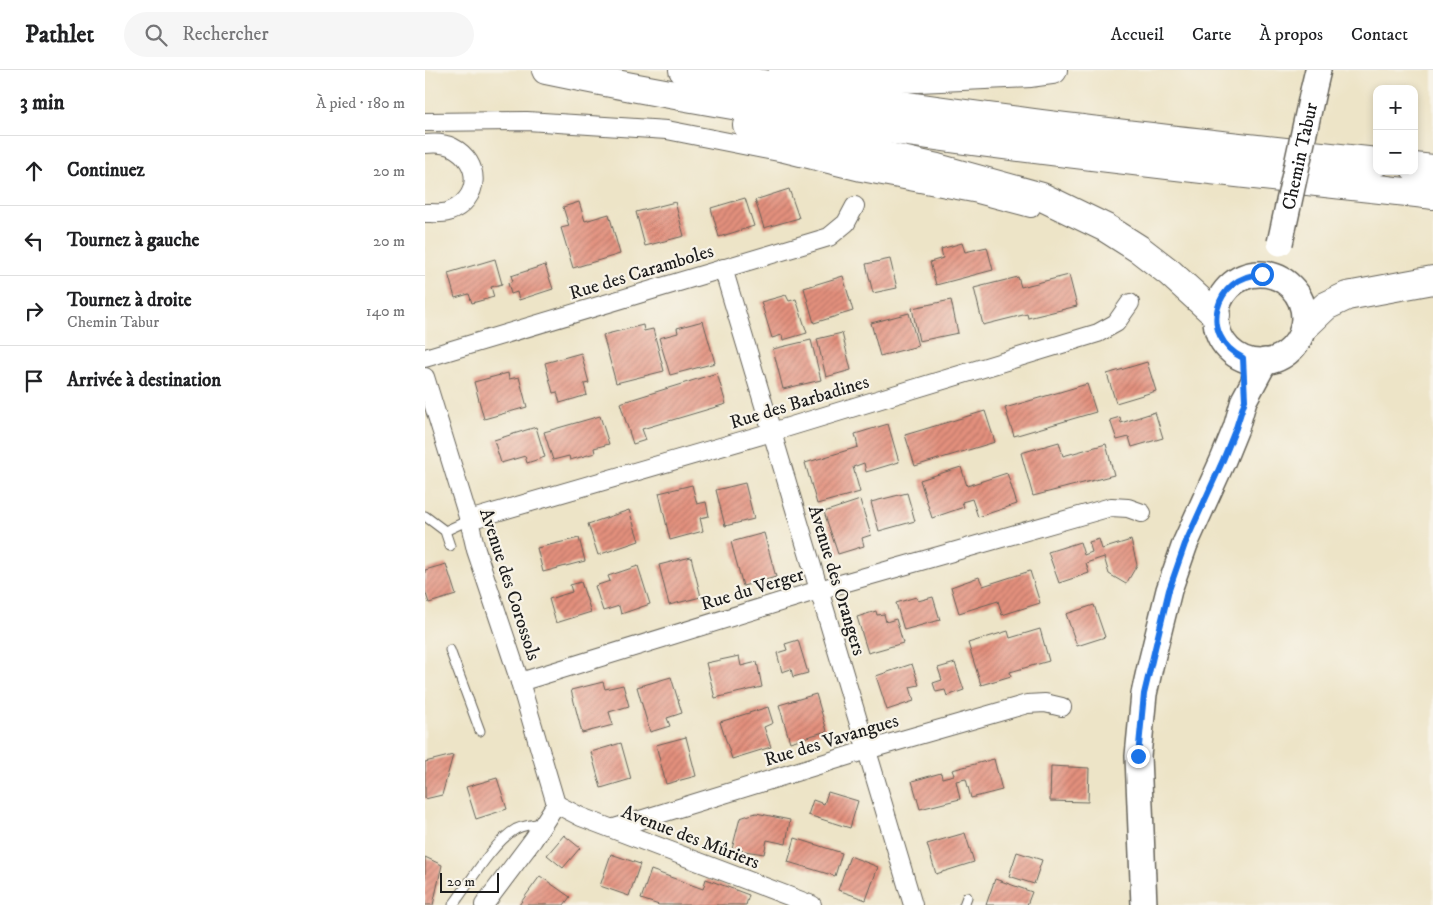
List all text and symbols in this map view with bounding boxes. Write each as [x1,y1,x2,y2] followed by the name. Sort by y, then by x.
[124,12,474,57] search box
[25,20,94,50] text: Pathlet
[142,21,170,49] icon: search
[182,23,269,46] text: Rechercher
[1111,24,1164,46] text: Accueil
[1192,24,1231,46] text: Carte
[1259,24,1323,46] text: À propos
[1351,24,1408,46] text: Contact
[1373,85,1418,175] map controls
[1373,85,1418,130] button: +
[20,90,65,116] text: 3 min
[316,93,405,113] text: À pied · 180 m
[1277,100,1323,212] street label: Chemin Tabur
[1373,130,1418,175] button: −
[20,157,48,185] icon: ahead
[67,159,145,182] text: Continuez
[373,161,405,181] text: 20 m
[20,227,48,255] icon: left
[67,229,199,252] text: Tournez à gauche
[373,231,405,251] text: 20 m
[567,240,716,305] street label: Rue des Caramboles
[1251,263,1274,286] route start
[67,289,192,312] text: Tournez à droite
[20,297,48,325] icon: right
[366,301,405,321] text: 140 m
[67,312,159,332] text: Chemin Tabur
[20,367,48,395] icon: arrive
[67,369,221,392] text: Arrivée à destination
[727,370,872,434] street label: Rue des Barbadines
[803,503,870,658] street label: Avenue des Orangers
[474,505,545,663] street label: Avenue des Corossols
[698,563,807,616] street label: Rue du Verger
[761,709,901,772] street label: Rue des Vavangues
[1127,745,1150,768] route end
[618,800,763,874] street label: Avenue des Mûriers
[440,870,499,893] scale bar
[447,873,475,891] text: 20 m

